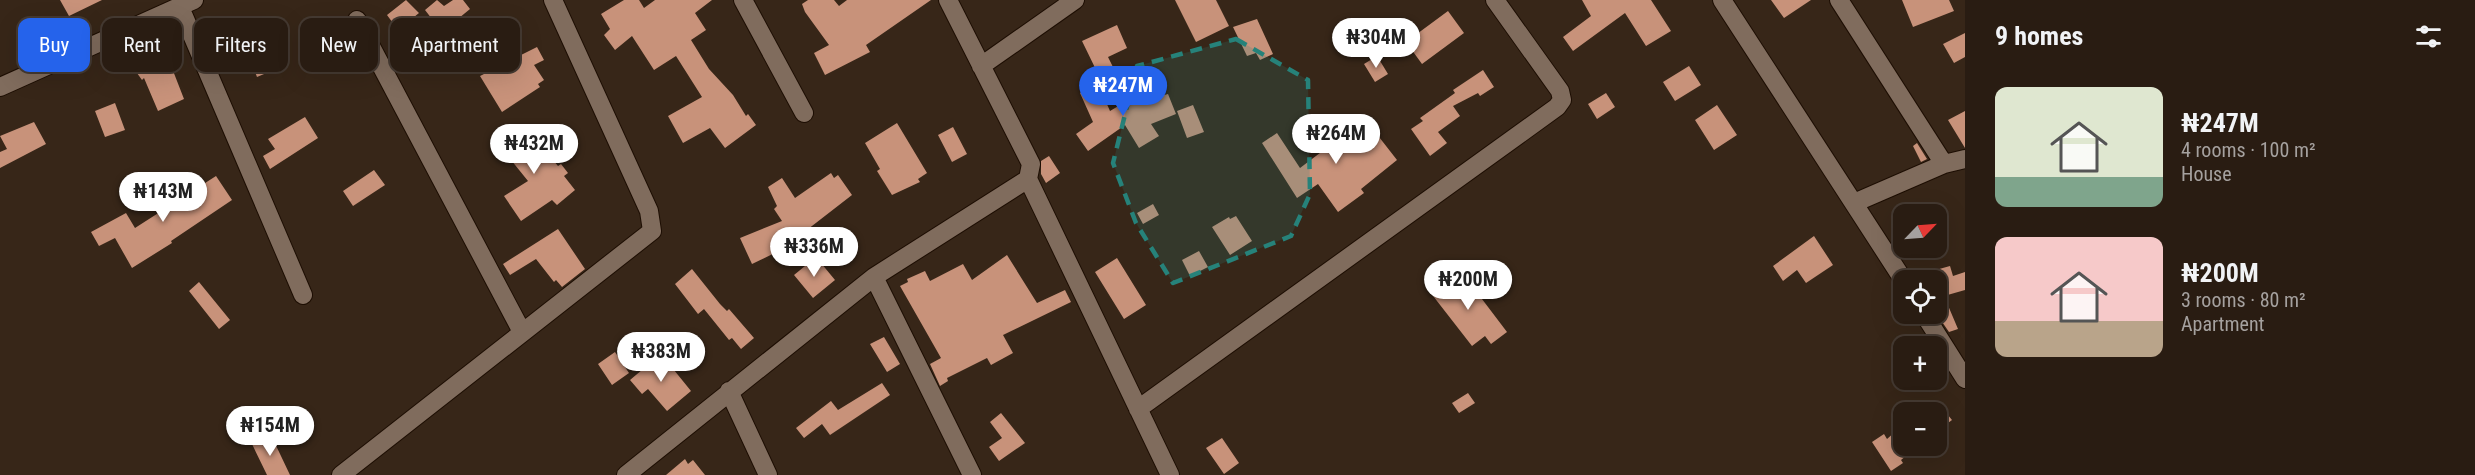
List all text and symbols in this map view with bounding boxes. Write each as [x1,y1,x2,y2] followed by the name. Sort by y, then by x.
[18,18,90,72] chip: Buy
[102,18,182,72] chip: Rent
[194,18,288,72] chip: Filters
[300,18,378,72] chip: New
[390,18,520,72] chip: Apartment
[1334,18,1418,69] pin: ₦304M
[2412,20,2445,53] icon: filters
[1995,21,2083,51] text: 9 homes
[1346,25,1406,49] text: ₦304M
[1081,66,1165,117] pin: ₦247M
[1093,73,1153,97] text: ₦247M
[2181,108,2259,138] text: ₦247M
[2043,111,2115,183] icon: home
[1294,114,1378,165] pin: ₦264M
[1306,121,1366,145] text: ₦264M
[492,124,576,175] pin: ₦432M
[504,131,564,155] text: ₦432M
[2181,138,2316,162] text: 4 rooms · 100 m²
[2181,162,2232,186] text: House
[121,172,205,223] pin: ₦143M
[133,179,193,203] text: ₦143M
[1893,204,1947,258] north arrow
[1893,204,1947,456] map controls
[772,227,856,278] pin: ₦336M
[784,234,844,258] text: ₦336M
[2181,258,2259,288] text: ₦200M
[1426,260,1510,311] pin: ₦200M
[2043,261,2115,333] icon: home
[1438,267,1498,291] text: ₦200M
[1893,270,1947,324] button: locate
[2181,288,2306,312] text: 3 rooms · 80 m²
[2181,312,2265,336] text: Apartment
[619,332,703,383] pin: ₦383M
[1893,336,1947,390] button: +
[631,339,691,363] text: ₦383M
[1893,402,1947,456] button: −
[228,406,312,457] pin: ₦154M
[240,413,300,437] text: ₦154M

